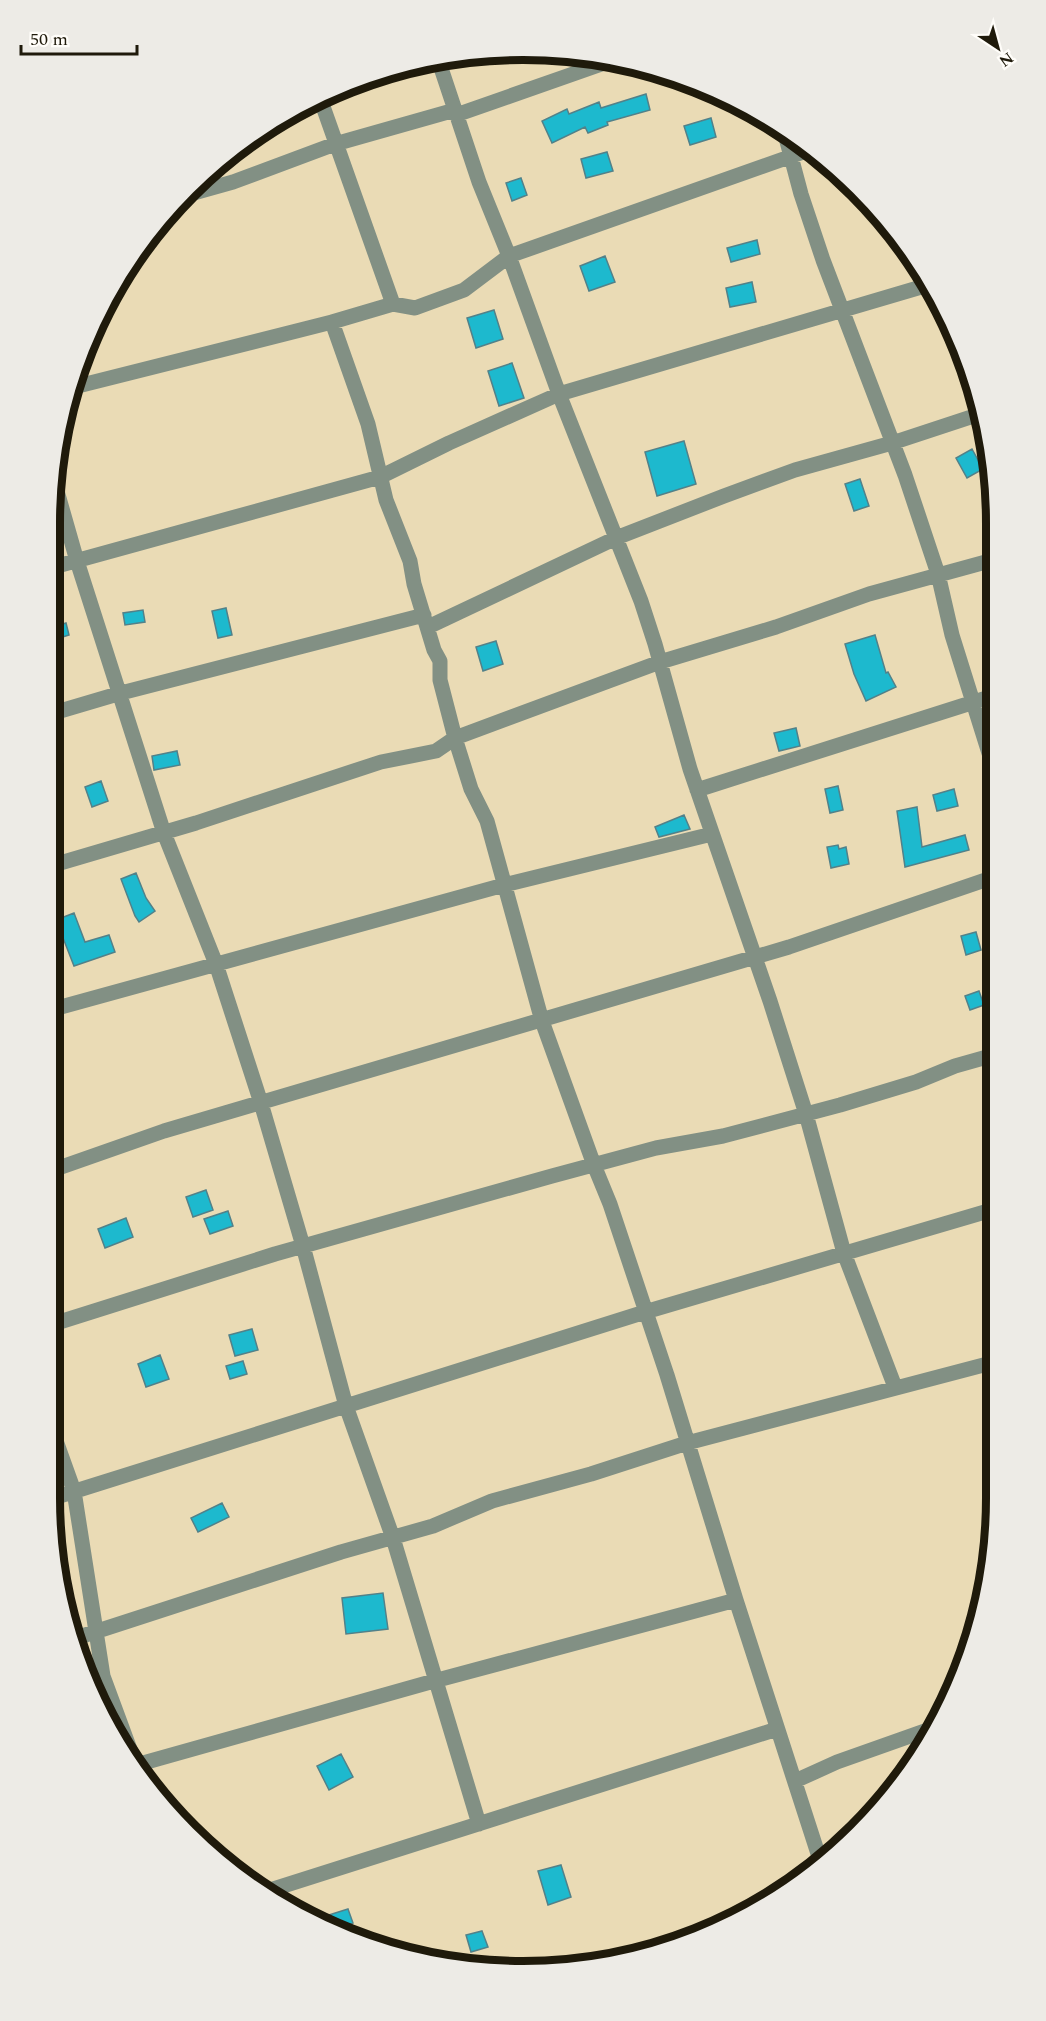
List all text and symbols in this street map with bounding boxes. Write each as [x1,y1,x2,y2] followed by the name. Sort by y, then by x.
[21,18,136,56] scale bar
[968,18,1028,78] north arrow
[30,26,68,53] text: 50 m
[994,46,1019,73] text: N

